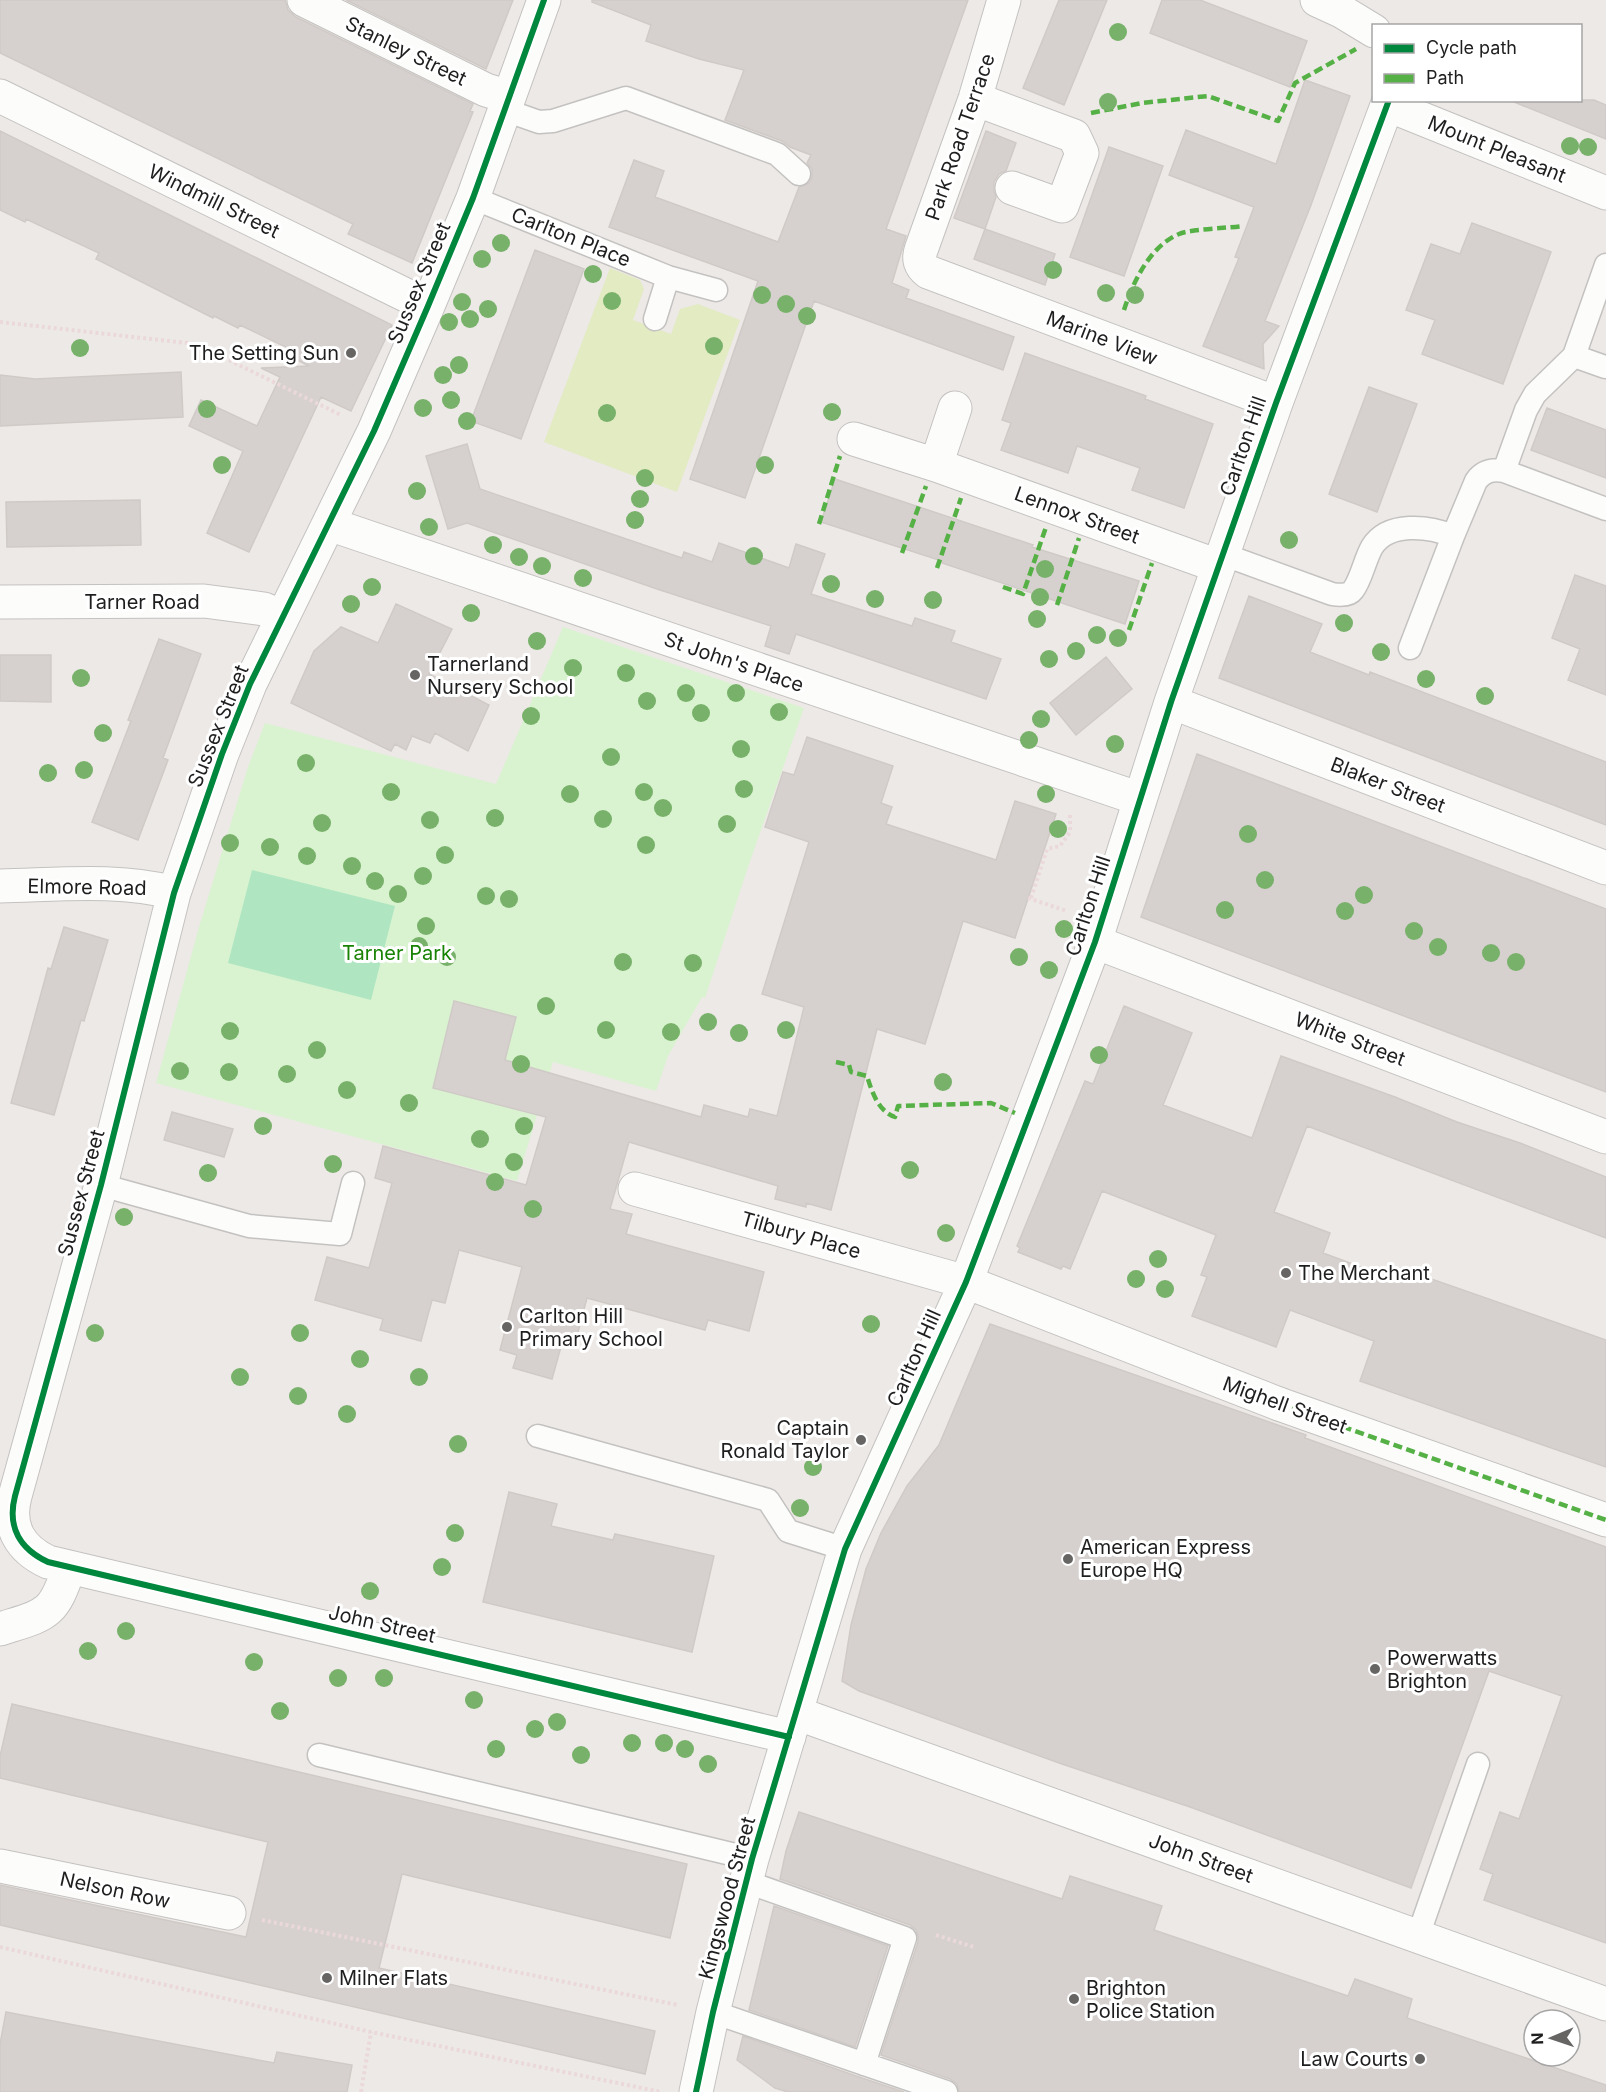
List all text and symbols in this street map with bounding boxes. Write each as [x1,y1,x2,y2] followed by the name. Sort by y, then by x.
[341,11,471,91] street label: Stanley Street
[1372,24,1582,102] legend
[1426,37,1517,58] text: Cycle path
[920,50,1000,224] street label: Park Road Terrace
[1426,67,1464,88] text: Path
[1424,110,1570,188] street label: Mount Pleasant
[145,159,284,243] street label: Windmill Street
[508,202,634,272] street label: Carlton Place
[383,218,456,348] street label: Sussex Street
[1043,306,1161,370] street label: Marine View
[189,341,339,365] place label: The Setting Sun
[344,346,358,360] marker: The Setting Sun
[1215,393,1271,499] street label: Carlton Hill
[1011,481,1143,549] street label: Lennox Street
[84,590,200,614] street label: Tarner Road
[661,627,807,697] street label: St John's Place
[427,652,573,699] place label: Tarnerland Nursery School
[183,661,254,791] street label: Sussex Street
[408,668,422,682] marker: Tarnerland Nursery School
[1327,752,1449,818] street label: Blaker Street
[1061,853,1115,959] street label: Carlton Hill
[27,874,147,900] street label: Elmore Road
[342,941,452,965] park label: Tarner Park
[1291,1007,1409,1071] street label: White Street
[53,1127,110,1259] street label: Sussex Street
[738,1206,864,1264] street label: Tilbury Place
[1298,1261,1430,1285] place label: The Merchant
[1279,1266,1293,1280] marker: The Merchant
[519,1304,663,1351] place label: Carlton Hill Primary School
[882,1306,946,1410] street label: Carlton Hill
[500,1320,514,1334] marker: Carlton Hill Primary School
[1220,1371,1351,1439] street label: Mighell Street
[721,1416,849,1463] place label: Captain Ronald Taylor
[854,1433,868,1447] marker: Captain Ronald Taylor
[1080,1535,1251,1582] place label: American Express Europe HQ
[1061,1552,1075,1566] marker: American Express Europe HQ
[326,1600,438,1648] street label: John Street
[1387,1646,1497,1693] place label: Powerwatts Brighton
[1368,1662,1382,1676] marker: Powerwatts Brighton
[694,1814,760,1982] street label: Kingswood Street
[1146,1828,1257,1888] street label: John Street
[58,1867,172,1913] street label: Nelson Row
[339,1966,448,1990] place label: Milner Flats
[320,1971,334,1985] marker: Milner Flats
[1086,1976,1215,2023] place label: Brighton Police Station
[1067,1992,1081,2006] marker: Brighton Police Station
[1522,2008,1582,2068] north arrow
[1527,2032,1547,2045] text: N
[1300,2047,1408,2071] place label: Law Courts
[1413,2052,1427,2066] marker: Law Courts

